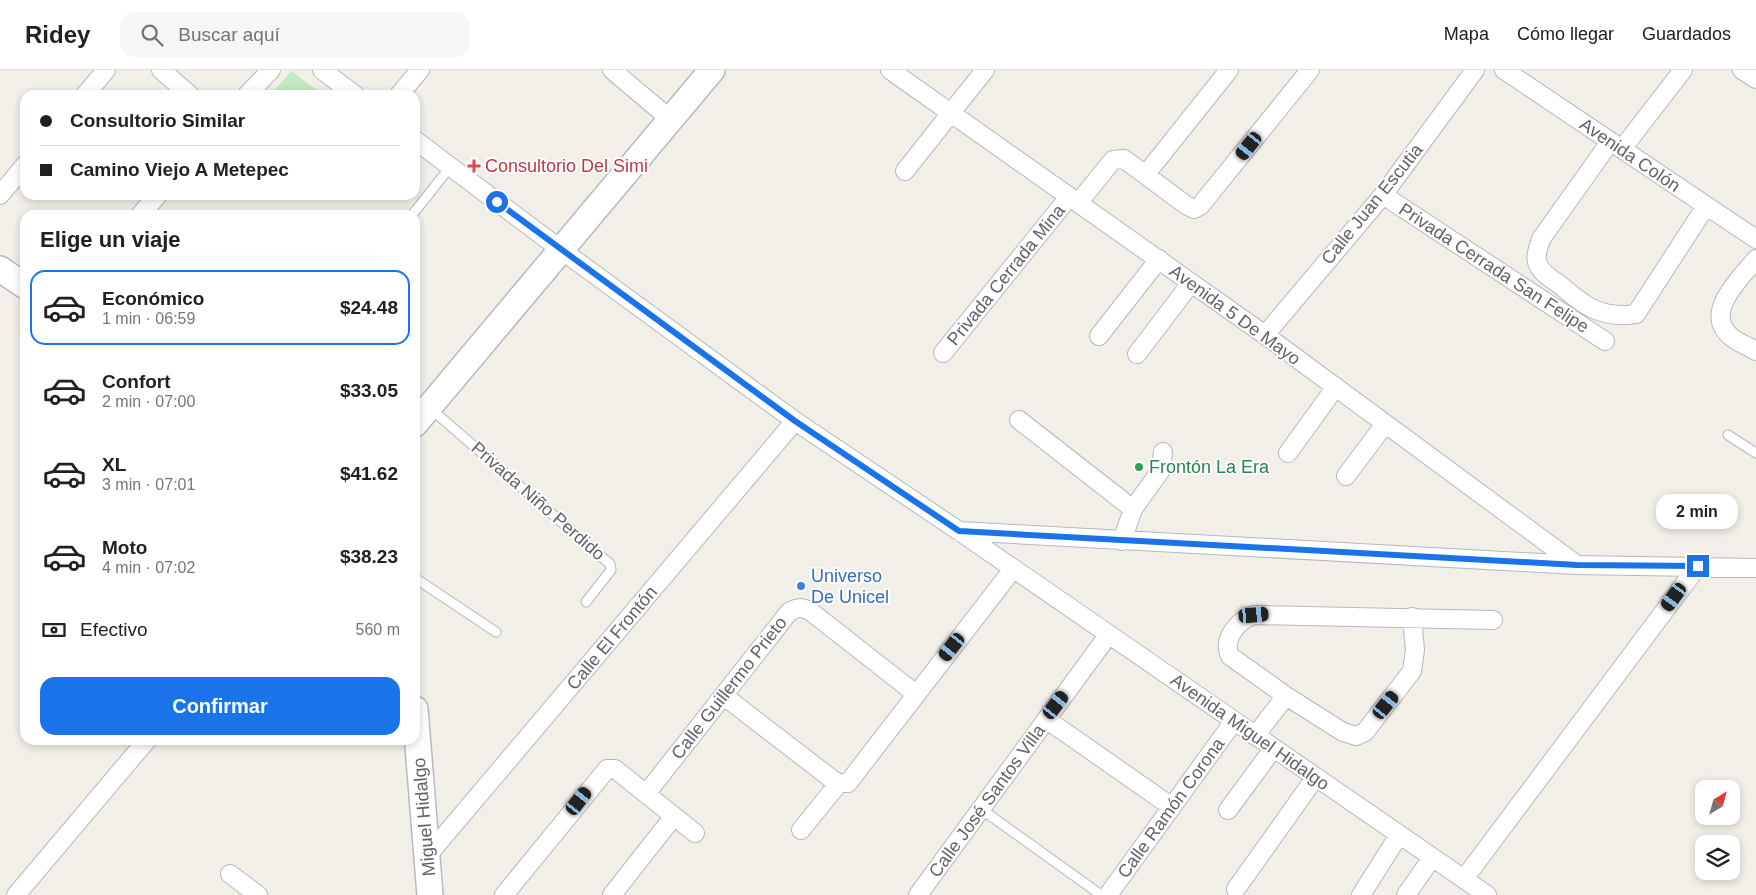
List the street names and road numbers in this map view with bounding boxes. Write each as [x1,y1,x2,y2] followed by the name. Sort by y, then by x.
[1576,114,1684,196] street label: Avenida Colón
[1317,139,1427,268] street label: Calle Juan Escutia
[1395,199,1593,337] street label: Privada Cerrada San Felipe
[943,200,1069,349] street label: Privada Cerrada Mina
[1166,261,1304,369] street label: Avenida 5 De Mayo
[467,438,609,564] street label: Privada Niño Perdido
[563,582,661,694] street label: Calle El Frontón
[667,613,791,763] street label: Calle Guillermo Prieto
[1167,670,1333,794] street label: Avenida Miguel Hidalgo
[925,720,1050,881] street label: Calle José Santos Villa
[1114,733,1229,882] street label: Calle Ramón Corona
[409,757,439,877] street label: Miguel Hidalgo

